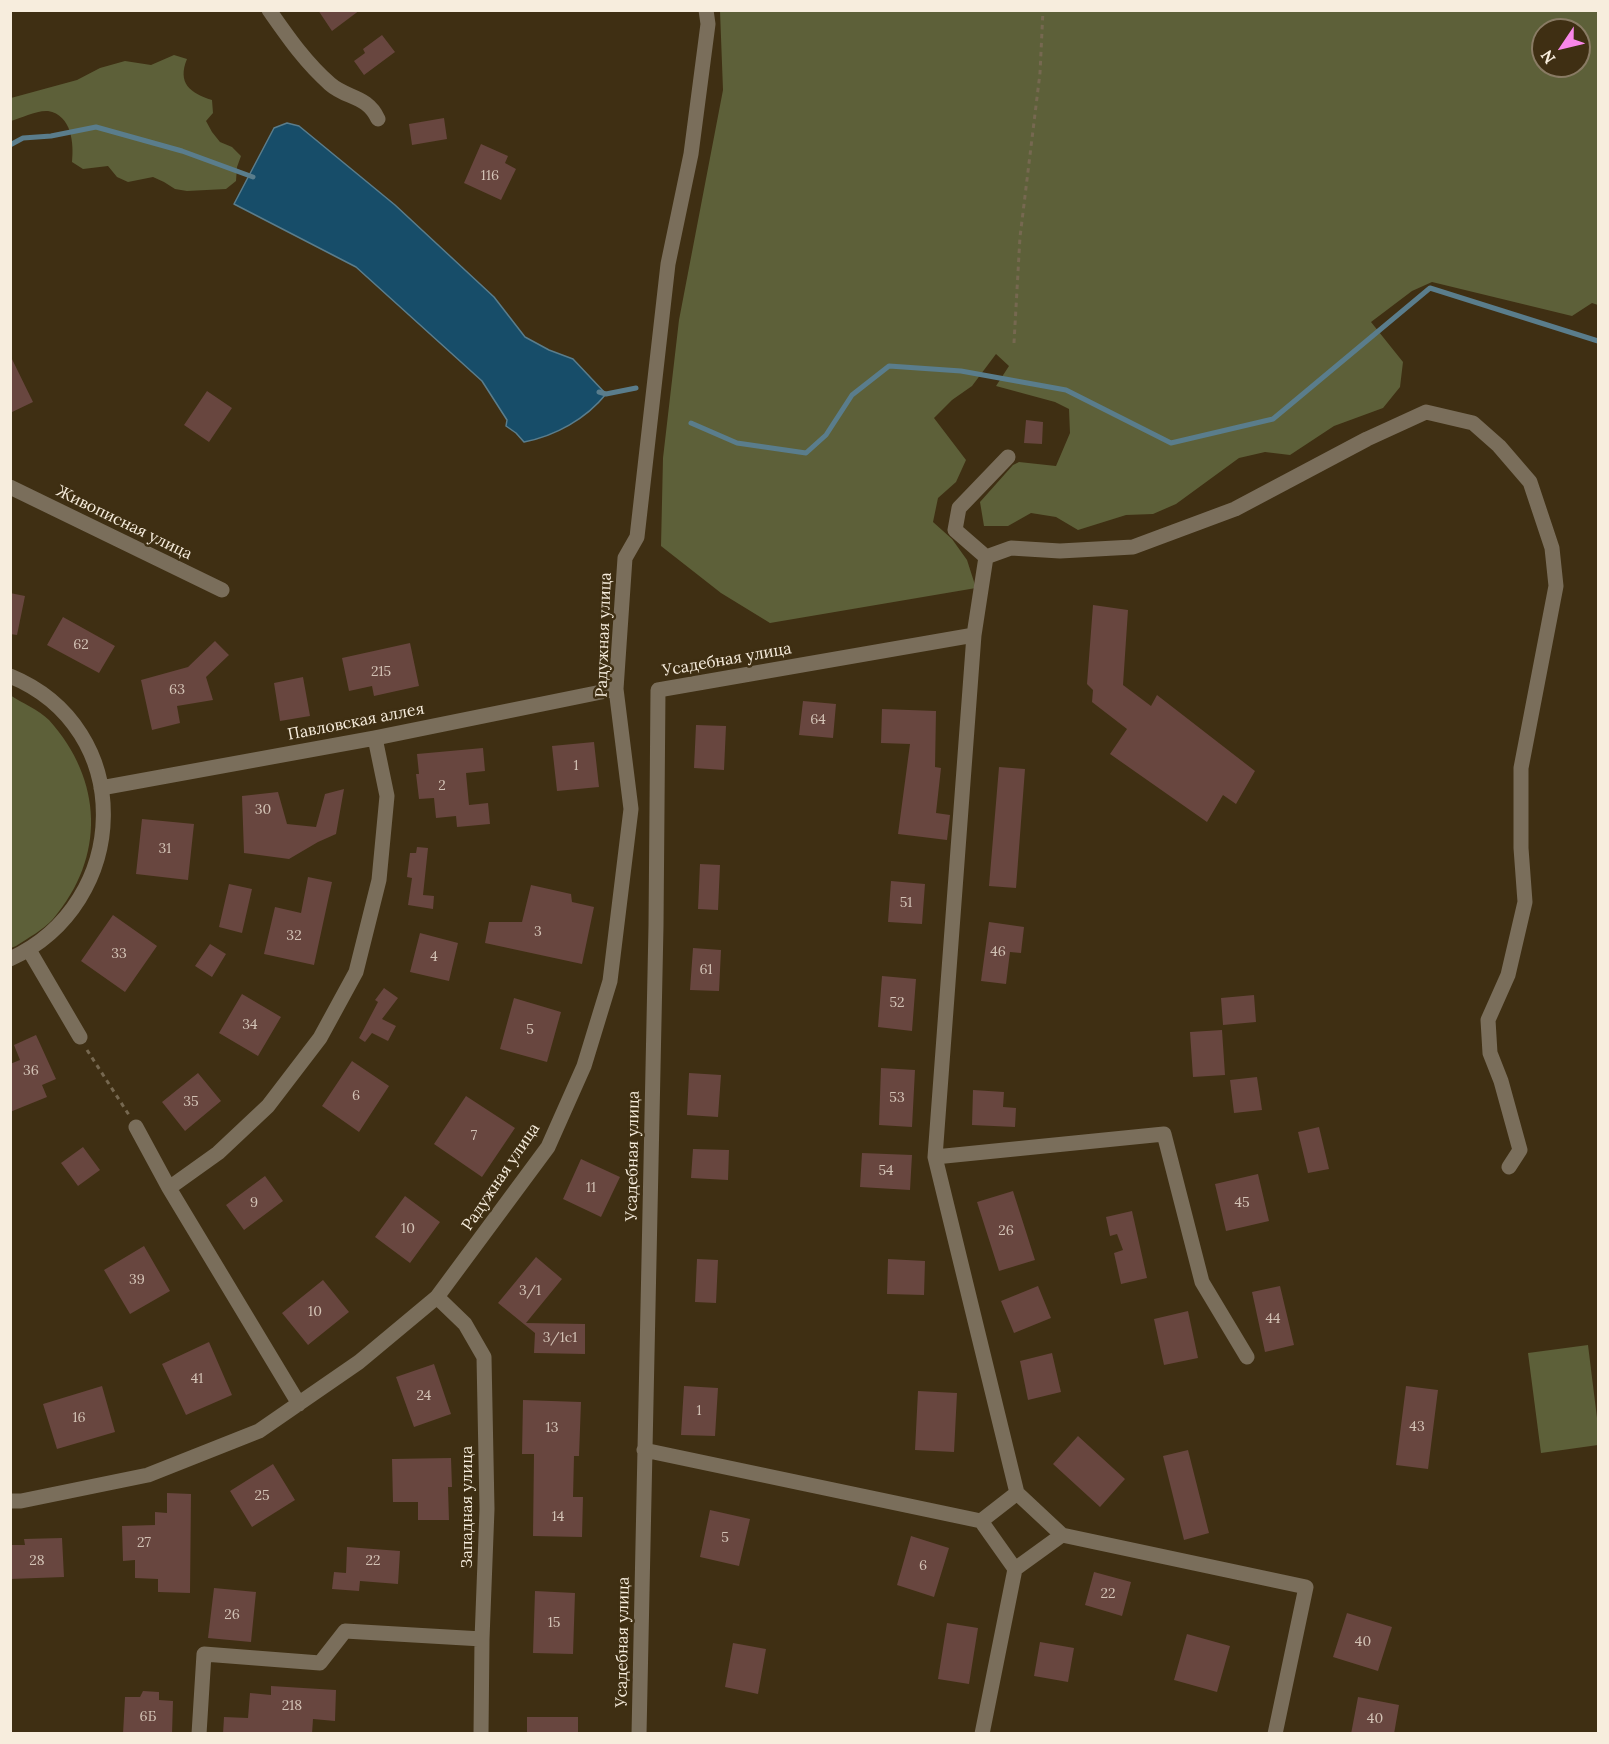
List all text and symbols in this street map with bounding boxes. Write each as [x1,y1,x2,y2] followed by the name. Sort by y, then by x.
[1531,18,1591,78] north arrow
[1536,46,1560,68] text: N
[481,168,499,184] house number: 116
[53,482,195,564] street label: Живописная улица
[592,572,616,698] street label: Радужная улица
[73,637,89,653] house number: 62
[661,639,793,681] street label: Усадебная улица
[371,664,391,680] house number: 215
[169,682,185,698] house number: 63
[286,699,426,745] street label: Павловская аллея
[810,712,826,728] house number: 64
[573,758,579,774] house number: 1
[438,778,446,794] house number: 2
[255,802,271,818] house number: 30
[159,841,171,857] house number: 31
[900,895,912,911] house number: 51
[534,924,542,940] house number: 3
[286,928,302,944] house number: 32
[990,944,1006,960] house number: 46
[111,946,127,962] house number: 33
[430,949,438,965] house number: 4
[699,962,713,978] house number: 61
[889,995,905,1011] house number: 52
[242,1017,258,1033] house number: 34
[526,1022,534,1038] house number: 5
[23,1063,39,1079] house number: 36
[352,1088,360,1104] house number: 6
[889,1090,905,1106] house number: 53
[622,1091,644,1221] street label: Усадебная улица
[183,1094,199,1110] house number: 35
[458,1120,544,1234] street label: Радужная улица
[471,1128,477,1144] house number: 7
[878,1163,894,1179] house number: 54
[586,1180,596,1196] house number: 11
[250,1195,258,1211] house number: 9
[1234,1195,1250,1211] house number: 45
[401,1221,415,1237] house number: 10
[998,1223,1014,1239] house number: 26
[129,1272,145,1288] house number: 39
[519,1283,541,1299] house number: 3/1
[308,1304,322,1320] house number: 10
[1265,1311,1281,1327] house number: 44
[543,1330,577,1346] house number: 3/1с1
[191,1371,203,1387] house number: 41
[417,1388,431,1404] house number: 24
[696,1403,702,1419] house number: 1
[72,1410,86,1426] house number: 16
[1409,1419,1425,1435] house number: 43
[546,1420,558,1436] house number: 13
[457,1446,477,1568] street label: Западная улица
[254,1488,270,1504] house number: 25
[552,1509,564,1525] house number: 14
[721,1530,729,1546] house number: 5
[137,1535,151,1551] house number: 27
[29,1553,45,1569] house number: 28
[365,1553,381,1569] house number: 22
[919,1558,927,1574] house number: 6
[612,1577,634,1707] street label: Усадебная улица
[1100,1586,1116,1602] house number: 22
[224,1607,240,1623] house number: 26
[548,1615,560,1631] house number: 15
[1355,1634,1371,1650] house number: 40
[282,1698,302,1714] house number: 218
[140,1709,156,1725] house number: 6Б
[1367,1711,1383,1727] house number: 40

